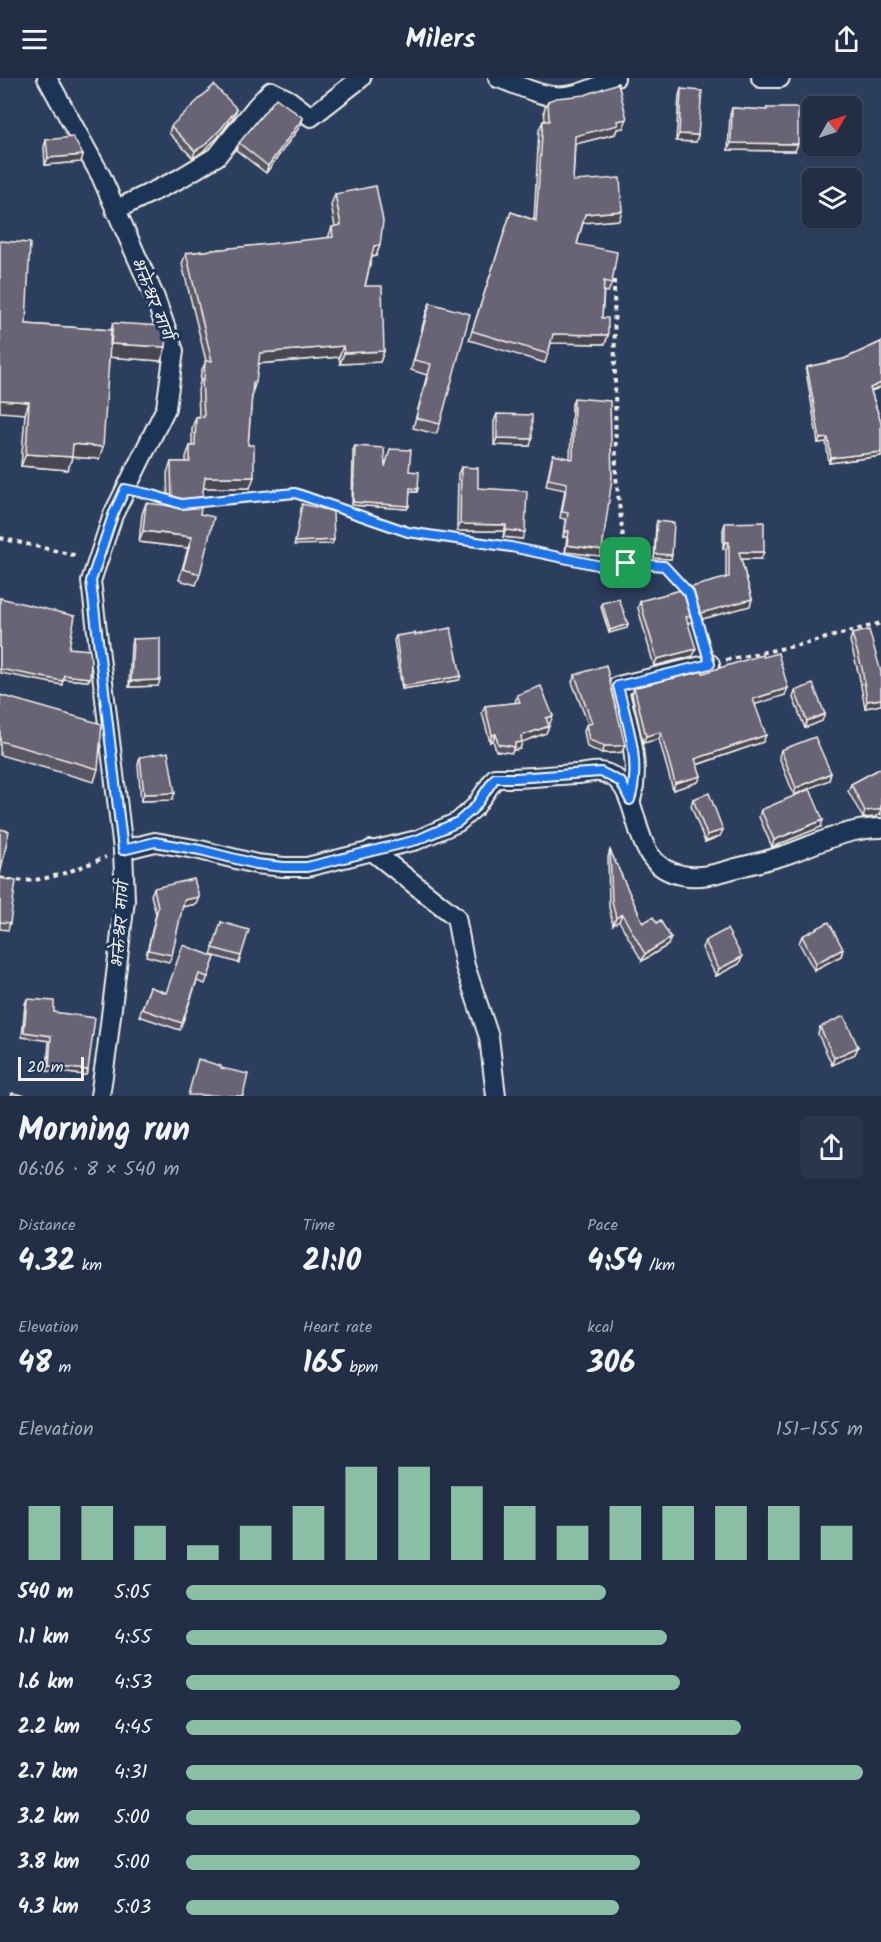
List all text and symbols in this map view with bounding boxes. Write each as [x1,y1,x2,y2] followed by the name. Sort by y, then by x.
[405,18,476,61] text: Milers
[18,23,51,56] icon: menu
[830,23,863,56] icon: share
[802,96,862,156] north arrow
[802,96,862,228] map controls
[802,168,862,228] button: layers
[122,255,182,348] street label: भक्तेश्वर मार्ग
[600,537,651,588] pin
[609,546,642,579] icon: arrive
[104,877,139,968] street label: भक्तेश्वर मार्ग
[18,1054,84,1082] scale bar
[27,1055,63,1080] text: 20 m
[18,1105,190,1158] text: Morning run
[800,1116,863,1179] button: share
[18,1154,179,1186] text: 06:06 · 8 × 540 m
[18,1213,76,1238] text: Distance
[303,1213,335,1238] text: Time
[587,1213,618,1238] text: Pace
[18,1238,75,1286] text: 4.32
[303,1238,361,1286] text: 21:10
[587,1238,643,1286] text: 4:54
[75,1253,102,1278] text: km
[643,1253,675,1278] text: /km
[18,1315,79,1340] text: Elevation
[303,1315,372,1340] text: Heart rate
[587,1315,613,1340] text: kcal
[18,1340,52,1388] text: 48
[303,1340,343,1388] text: 165
[587,1340,635,1388] text: 306
[52,1355,71,1380] text: m
[343,1355,378,1380] text: bpm
[18,1414,94,1446] text: Elevation
[776,1414,863,1446] text: 151–155 m
[18,1577,73,1609] text: 540 m
[114,1577,150,1609] text: 5:05
[18,1622,69,1654] text: 1.1 km
[114,1622,151,1654] text: 4:55
[18,1667,74,1699] text: 1.6 km
[114,1667,152,1699] text: 4:53
[18,1712,80,1744] text: 2.2 km
[114,1712,152,1744] text: 4:45
[18,1757,78,1789] text: 2.7 km
[114,1757,148,1789] text: 4:31
[18,1802,79,1834] text: 3.2 km
[114,1802,150,1834] text: 5:00
[18,1847,79,1879] text: 3.8 km
[114,1847,150,1879] text: 5:00
[18,1892,79,1924] text: 4.3 km
[114,1892,151,1924] text: 5:03

